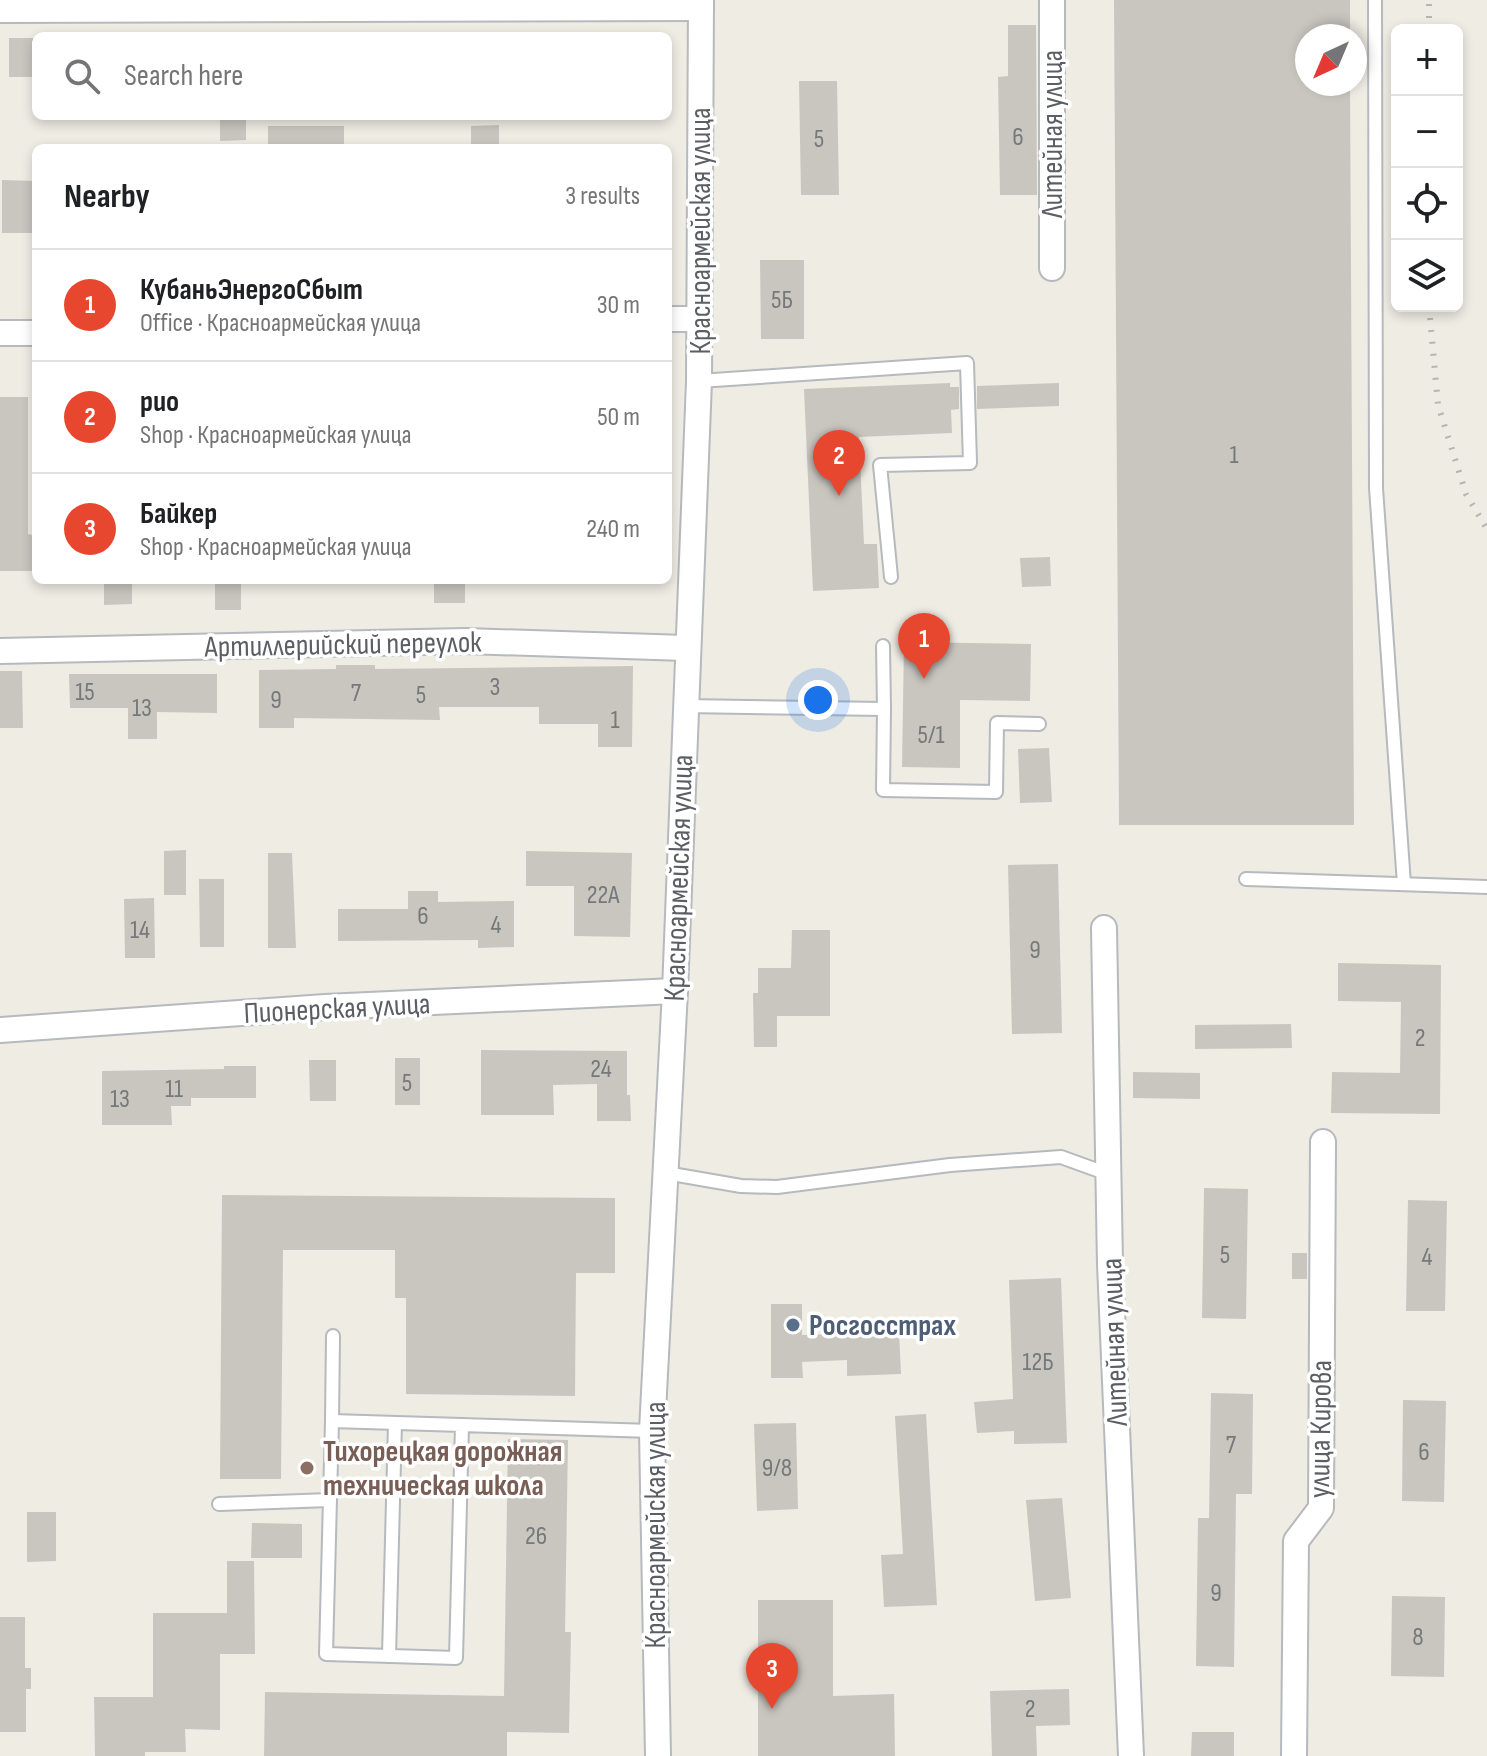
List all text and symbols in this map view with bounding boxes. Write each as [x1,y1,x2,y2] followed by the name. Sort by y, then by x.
[1295,24,1367,96] north arrow
[1391,24,1463,312] map controls
[1391,24,1463,96] button: +
[32,32,672,120] search box
[1035,50,1071,219] street label: Литейная улица
[60,54,104,98] icon: search
[124,58,243,94] text: Search here
[1391,96,1463,168] button: −
[683,107,719,355] street label: Красноармейская улица
[1012,122,1024,153] house number: 6
[814,124,824,155] house number: 5
[1391,168,1463,240] button: locate
[64,176,150,217] text: Nearby
[565,181,640,212] text: 3 results
[1391,240,1463,312] button: layers
[140,272,363,308] text: КубаньЭнергоСбыт
[771,285,793,316] house number: 5Б
[85,290,95,321] text: 1
[597,290,640,321] text: 30 m
[140,308,421,339] text: Office · Красноармейская улица
[140,384,179,420] text: рио
[84,402,96,433] text: 2
[597,402,640,433] text: 50 m
[140,420,411,451] text: Shop · Красноармейская улица
[813,430,865,496] pin: 2
[1229,440,1239,471] house number: 1
[140,496,217,532] text: Байкер
[84,514,96,545] text: 3
[586,514,640,545] text: 240 m
[140,532,411,563] text: Shop · Красноармейская улица
[898,613,950,679] pin: 1
[203,625,483,665] street label: Артиллерийский переулок
[490,672,500,703] house number: 3
[75,677,95,708] house number: 15
[351,678,362,709] house number: 7
[416,680,426,711] house number: 5
[798,680,838,720] your location
[270,685,282,716] house number: 9
[132,693,152,724] house number: 13
[610,705,620,736] house number: 1
[917,720,945,751] house number: 5/1
[657,754,701,1002] street label: Красноармейская улица
[587,880,620,911] house number: 22А
[417,901,429,932] house number: 6
[491,910,502,941] house number: 4
[130,915,150,946] house number: 14
[1029,935,1041,966] house number: 9
[243,986,431,1032] street label: Пионерская улица
[1415,1023,1425,1054] house number: 2
[590,1054,612,1085] house number: 24
[402,1068,412,1099] house number: 5
[165,1074,183,1105] house number: 11
[110,1084,130,1115] house number: 13
[1220,1240,1230,1271] house number: 5
[1422,1242,1433,1273] house number: 4
[1094,1257,1136,1428] street label: Литейная улица
[809,1308,956,1344] place label: Росгосстрах
[784,1316,802,1334] marker: Росгосстрах
[1022,1347,1054,1378] house number: 12Б
[1302,1360,1340,1498] street label: улица Кирова
[638,1401,674,1649] street label: Красноармейская улица
[1226,1430,1237,1461] house number: 7
[323,1434,562,1504] place label: Тихорецкая дорожная техническая школа
[1418,1437,1430,1468] house number: 6
[762,1453,792,1484] house number: 9/8
[298,1459,316,1477] marker: Тихорецкая дорожная техническая школа
[525,1521,547,1552] house number: 26
[1210,1578,1222,1609] house number: 9
[1412,1622,1424,1653] house number: 8
[746,1643,798,1709] pin: 3
[1025,1694,1035,1725] house number: 2

